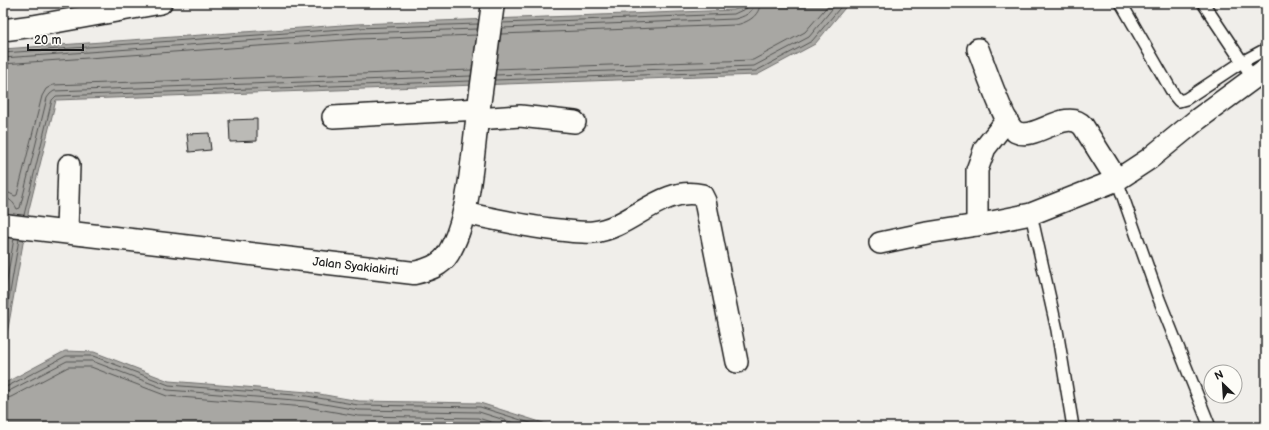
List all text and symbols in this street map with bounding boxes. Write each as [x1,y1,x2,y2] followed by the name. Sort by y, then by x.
[28,26,83,52] scale bar
[34,33,61,48] text: 20 m
[312,254,399,279] street label: Jalan Syakiakirti
[1203,364,1243,404] north arrow
[1212,368,1225,383] text: N

